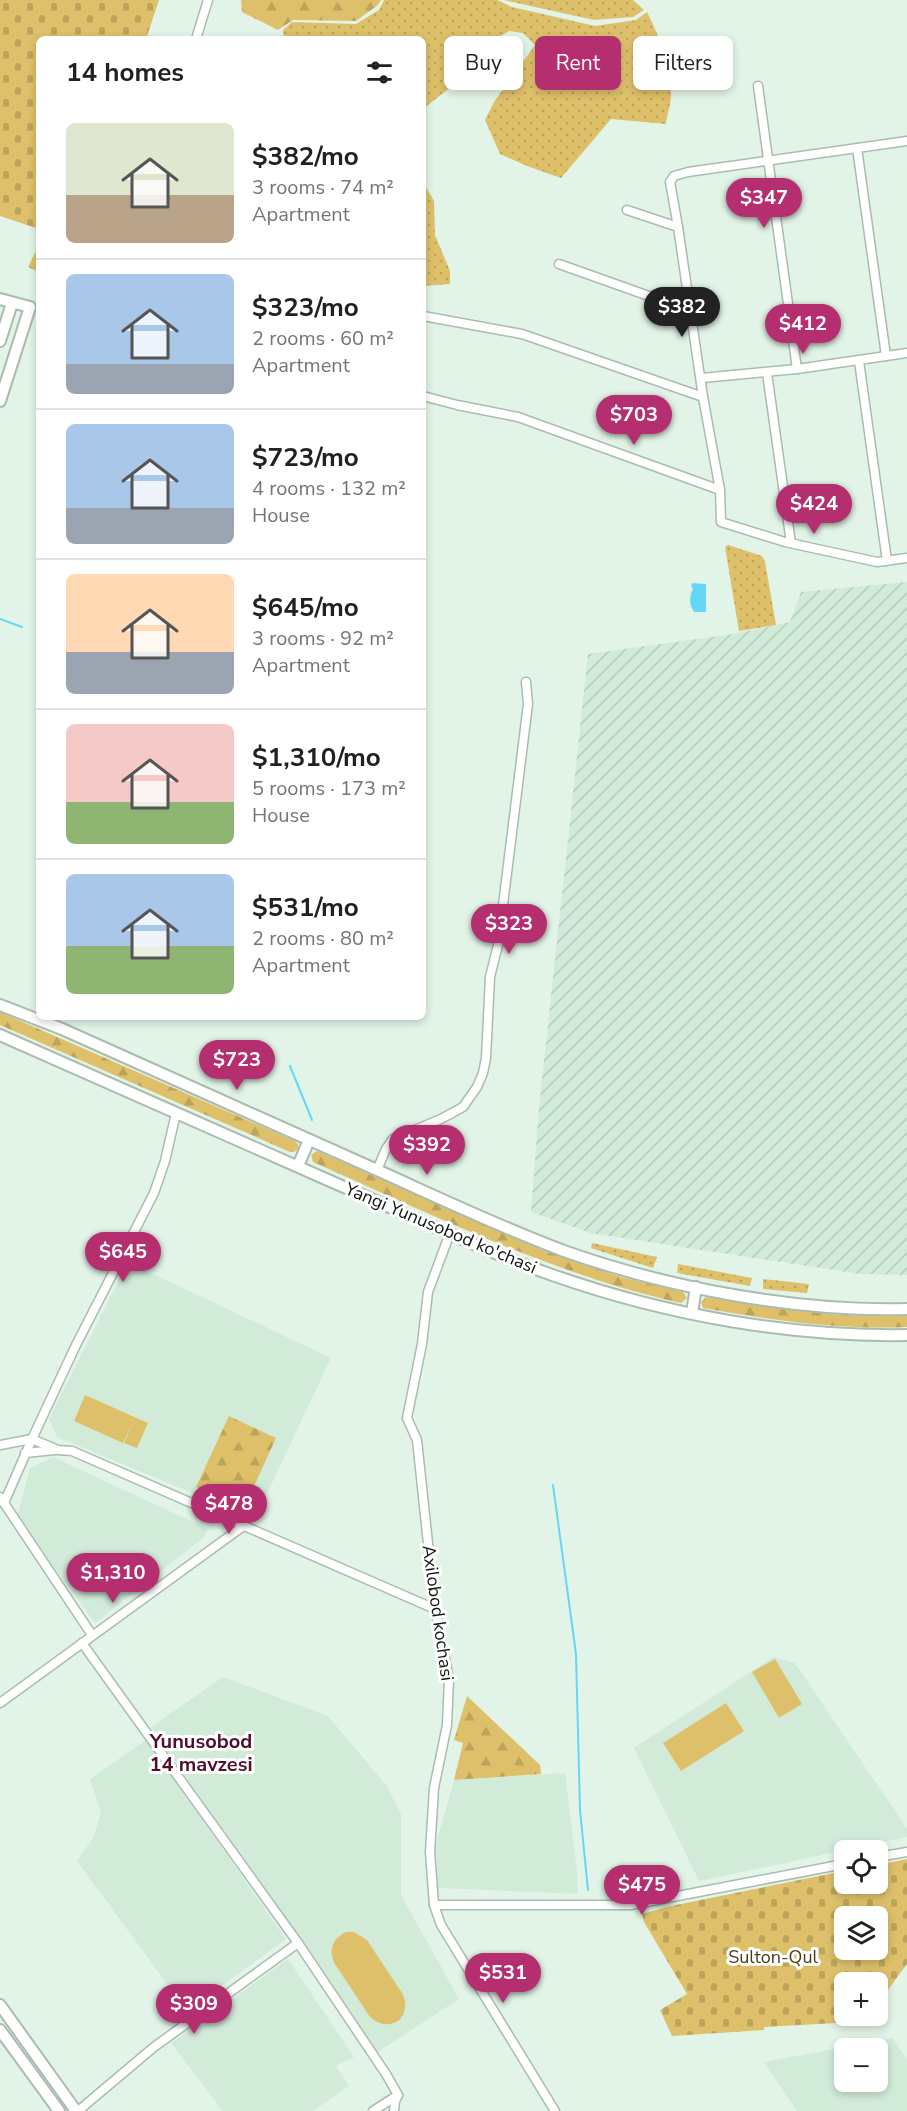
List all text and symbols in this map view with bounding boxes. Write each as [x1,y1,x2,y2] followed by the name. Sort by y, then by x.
[444,36,523,90] chip: Buy
[535,36,621,90] chip: Rent
[633,36,733,90] chip: Filters
[66,55,184,90] text: 14 homes
[363,56,396,89] icon: filters
[252,139,359,174] text: $382/mo
[114,147,186,219] icon: home
[252,174,394,201] text: 3 rooms · 74 m²
[728,178,800,229] pin: $347
[740,184,788,211] text: $347
[252,201,350,228] text: Apartment
[646,287,718,338] pin: $382
[252,290,359,325] text: $323/mo
[658,293,706,320] text: $382
[114,298,186,370] icon: home
[767,304,839,355] pin: $412
[779,310,827,337] text: $412
[252,325,394,352] text: 2 rooms · 60 m²
[252,352,350,379] text: Apartment
[598,395,670,446] pin: $703
[610,401,658,428] text: $703
[252,440,359,475] text: $723/mo
[114,448,186,520] icon: home
[252,475,406,502] text: 4 rooms · 132 m²
[778,484,850,535] pin: $424
[790,490,838,517] text: $424
[252,502,310,529] text: House
[252,590,359,625] text: $645/mo
[114,598,186,670] icon: home
[252,625,394,652] text: 3 rooms · 92 m²
[252,652,350,679] text: Apartment
[252,740,381,775] text: $1,310/mo
[114,748,186,820] icon: home
[252,775,406,802] text: 5 rooms · 173 m²
[252,802,310,829] text: House
[252,890,359,925] text: $531/mo
[114,898,186,970] icon: home
[473,904,545,955] pin: $323
[485,910,533,937] text: $323
[252,925,394,952] text: 2 rooms · 80 m²
[252,952,350,979] text: Apartment
[201,1040,273,1091] pin: $723
[213,1046,261,1073] text: $723
[391,1125,463,1176] pin: $392
[403,1131,451,1158] text: $392
[340,1176,541,1279] street label: Yangi Yunusobod ko'chasi
[87,1232,159,1283] pin: $645
[99,1238,147,1265] text: $645
[193,1484,265,1535] pin: $478
[205,1490,253,1517] text: $478
[417,1544,459,1682] street label: Axilobod kochasi
[64,1553,162,1604] pin: $1,310
[81,1559,145,1586] text: $1,310
[149,1728,253,1778] district label: Yunusobod 14 mavzesi
[834,1840,888,2092] map controls
[834,1840,888,1894] button: locate
[606,1865,678,1916] pin: $475
[618,1871,666,1898] text: $475
[834,1906,888,1960] button: layers
[728,1945,818,1969] park label: Sulton-Qul
[467,1953,539,2004] pin: $531
[479,1959,527,1986] text: $531
[834,1972,888,2026] button: +
[158,1984,230,2035] pin: $309
[170,1990,218,2017] text: $309
[834,2038,888,2092] button: −

